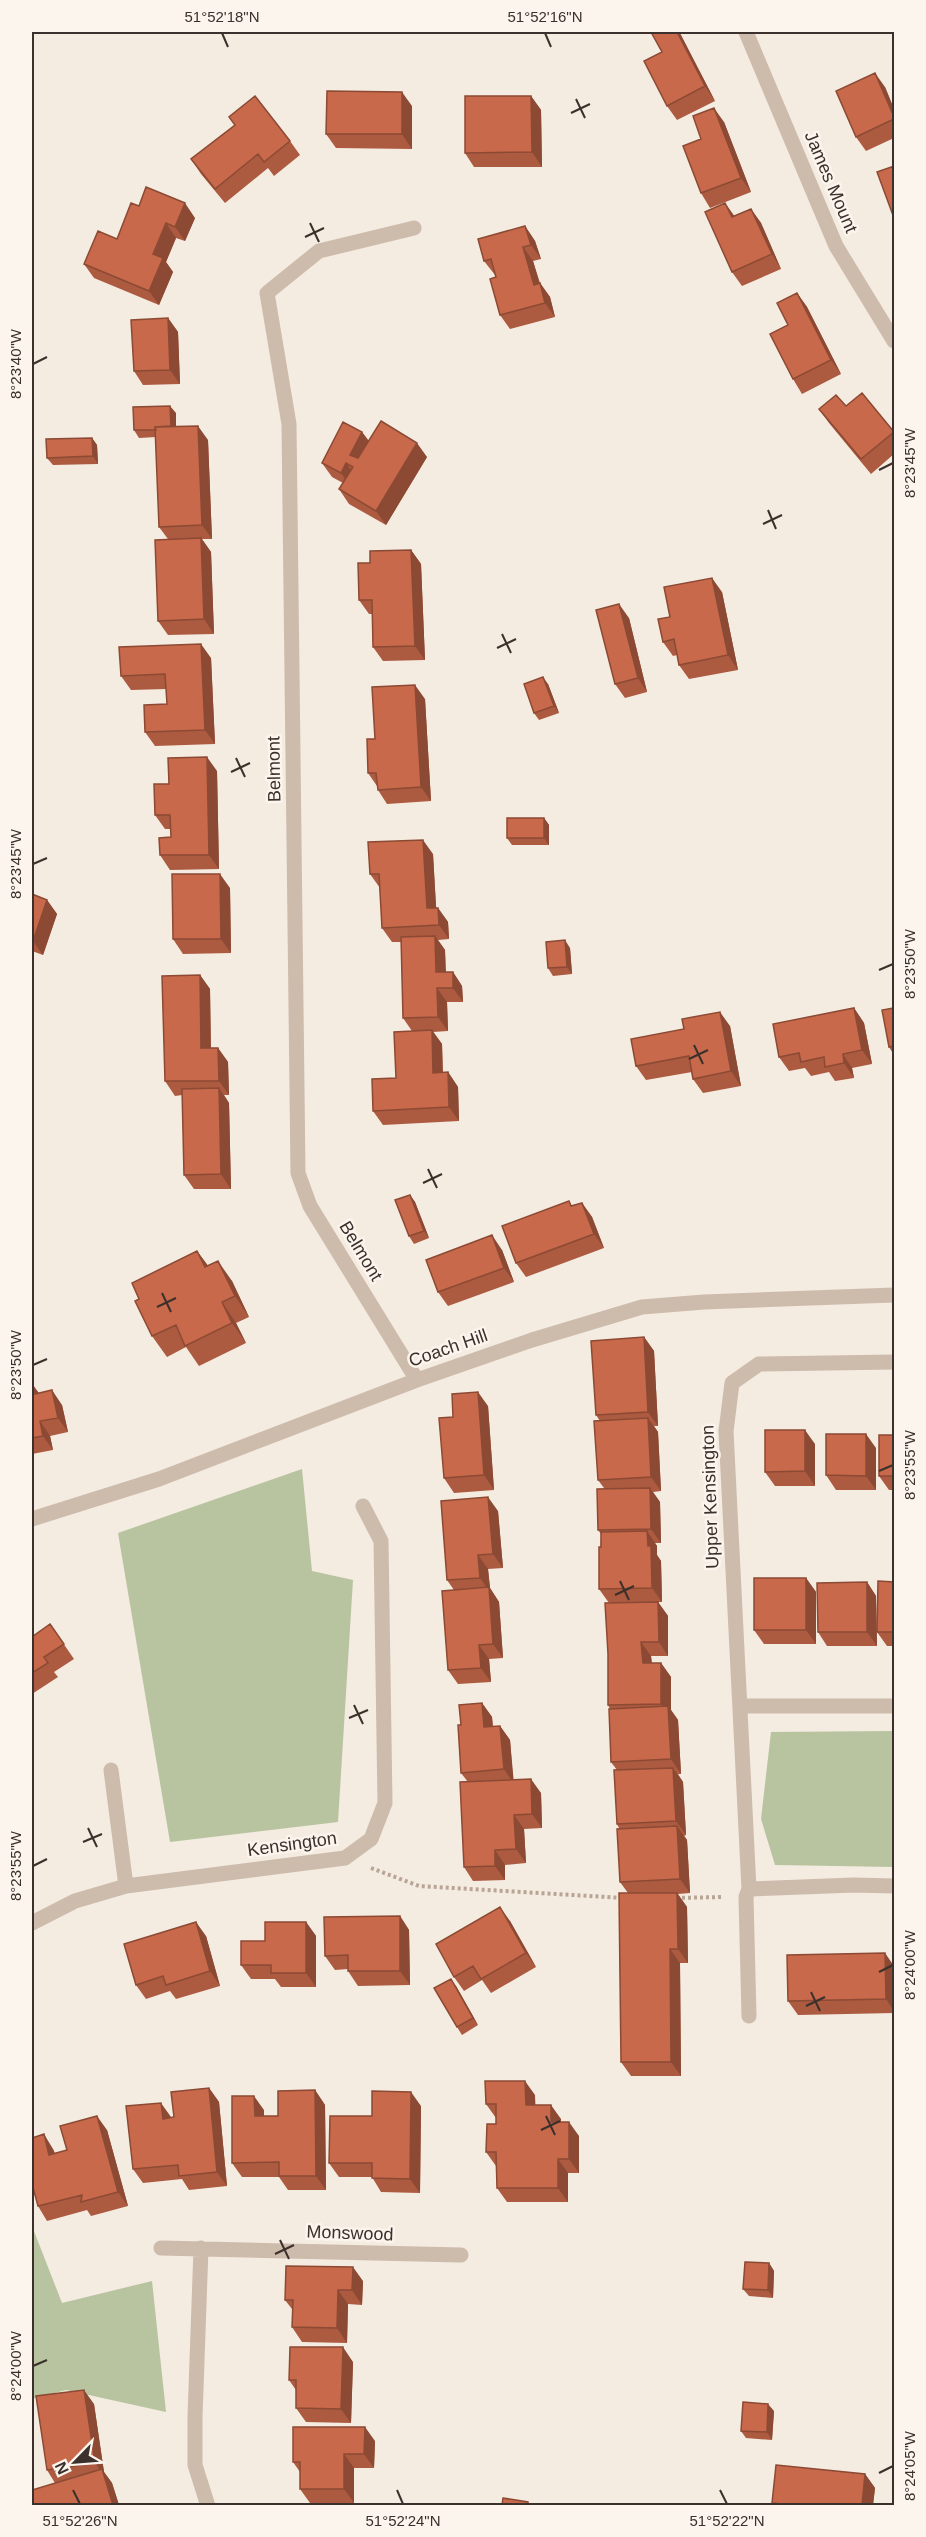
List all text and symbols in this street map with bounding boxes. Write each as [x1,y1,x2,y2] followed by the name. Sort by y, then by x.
[184,8,260,25] text: 51°52'18"N
[507,8,583,25] text: 51°52'16"N
[801,128,861,236] street label: James Mount
[7,328,24,399] text: 8°23'40"W
[901,427,918,498] text: 8°23'45"W
[263,736,285,802] street label: Belmont
[7,828,24,899] text: 8°23'45"W
[901,928,918,999] text: 8°23'50"W
[335,1218,387,1284] street label: Belmont
[406,1325,490,1371] street label: Coach Hill
[7,1329,24,1400] text: 8°23'50"W
[697,1425,723,1569] street label: Upper Kensington
[901,1429,918,1500] text: 8°23'55"W
[246,1828,338,1860] street label: Kensington
[7,1830,24,1901] text: 8°23'55"W
[901,1929,918,2000] text: 8°24'00"W
[306,2221,394,2245] street label: Monswood
[7,2330,24,2401] text: 8°24'00"W
[901,2430,918,2501] text: 8°24'05"W
[45,2432,105,2492] north arrow
[52,2459,72,2477] text: N
[42,2512,118,2529] text: 51°52'26"N
[365,2512,441,2529] text: 51°52'24"N
[689,2512,765,2529] text: 51°52'22"N

